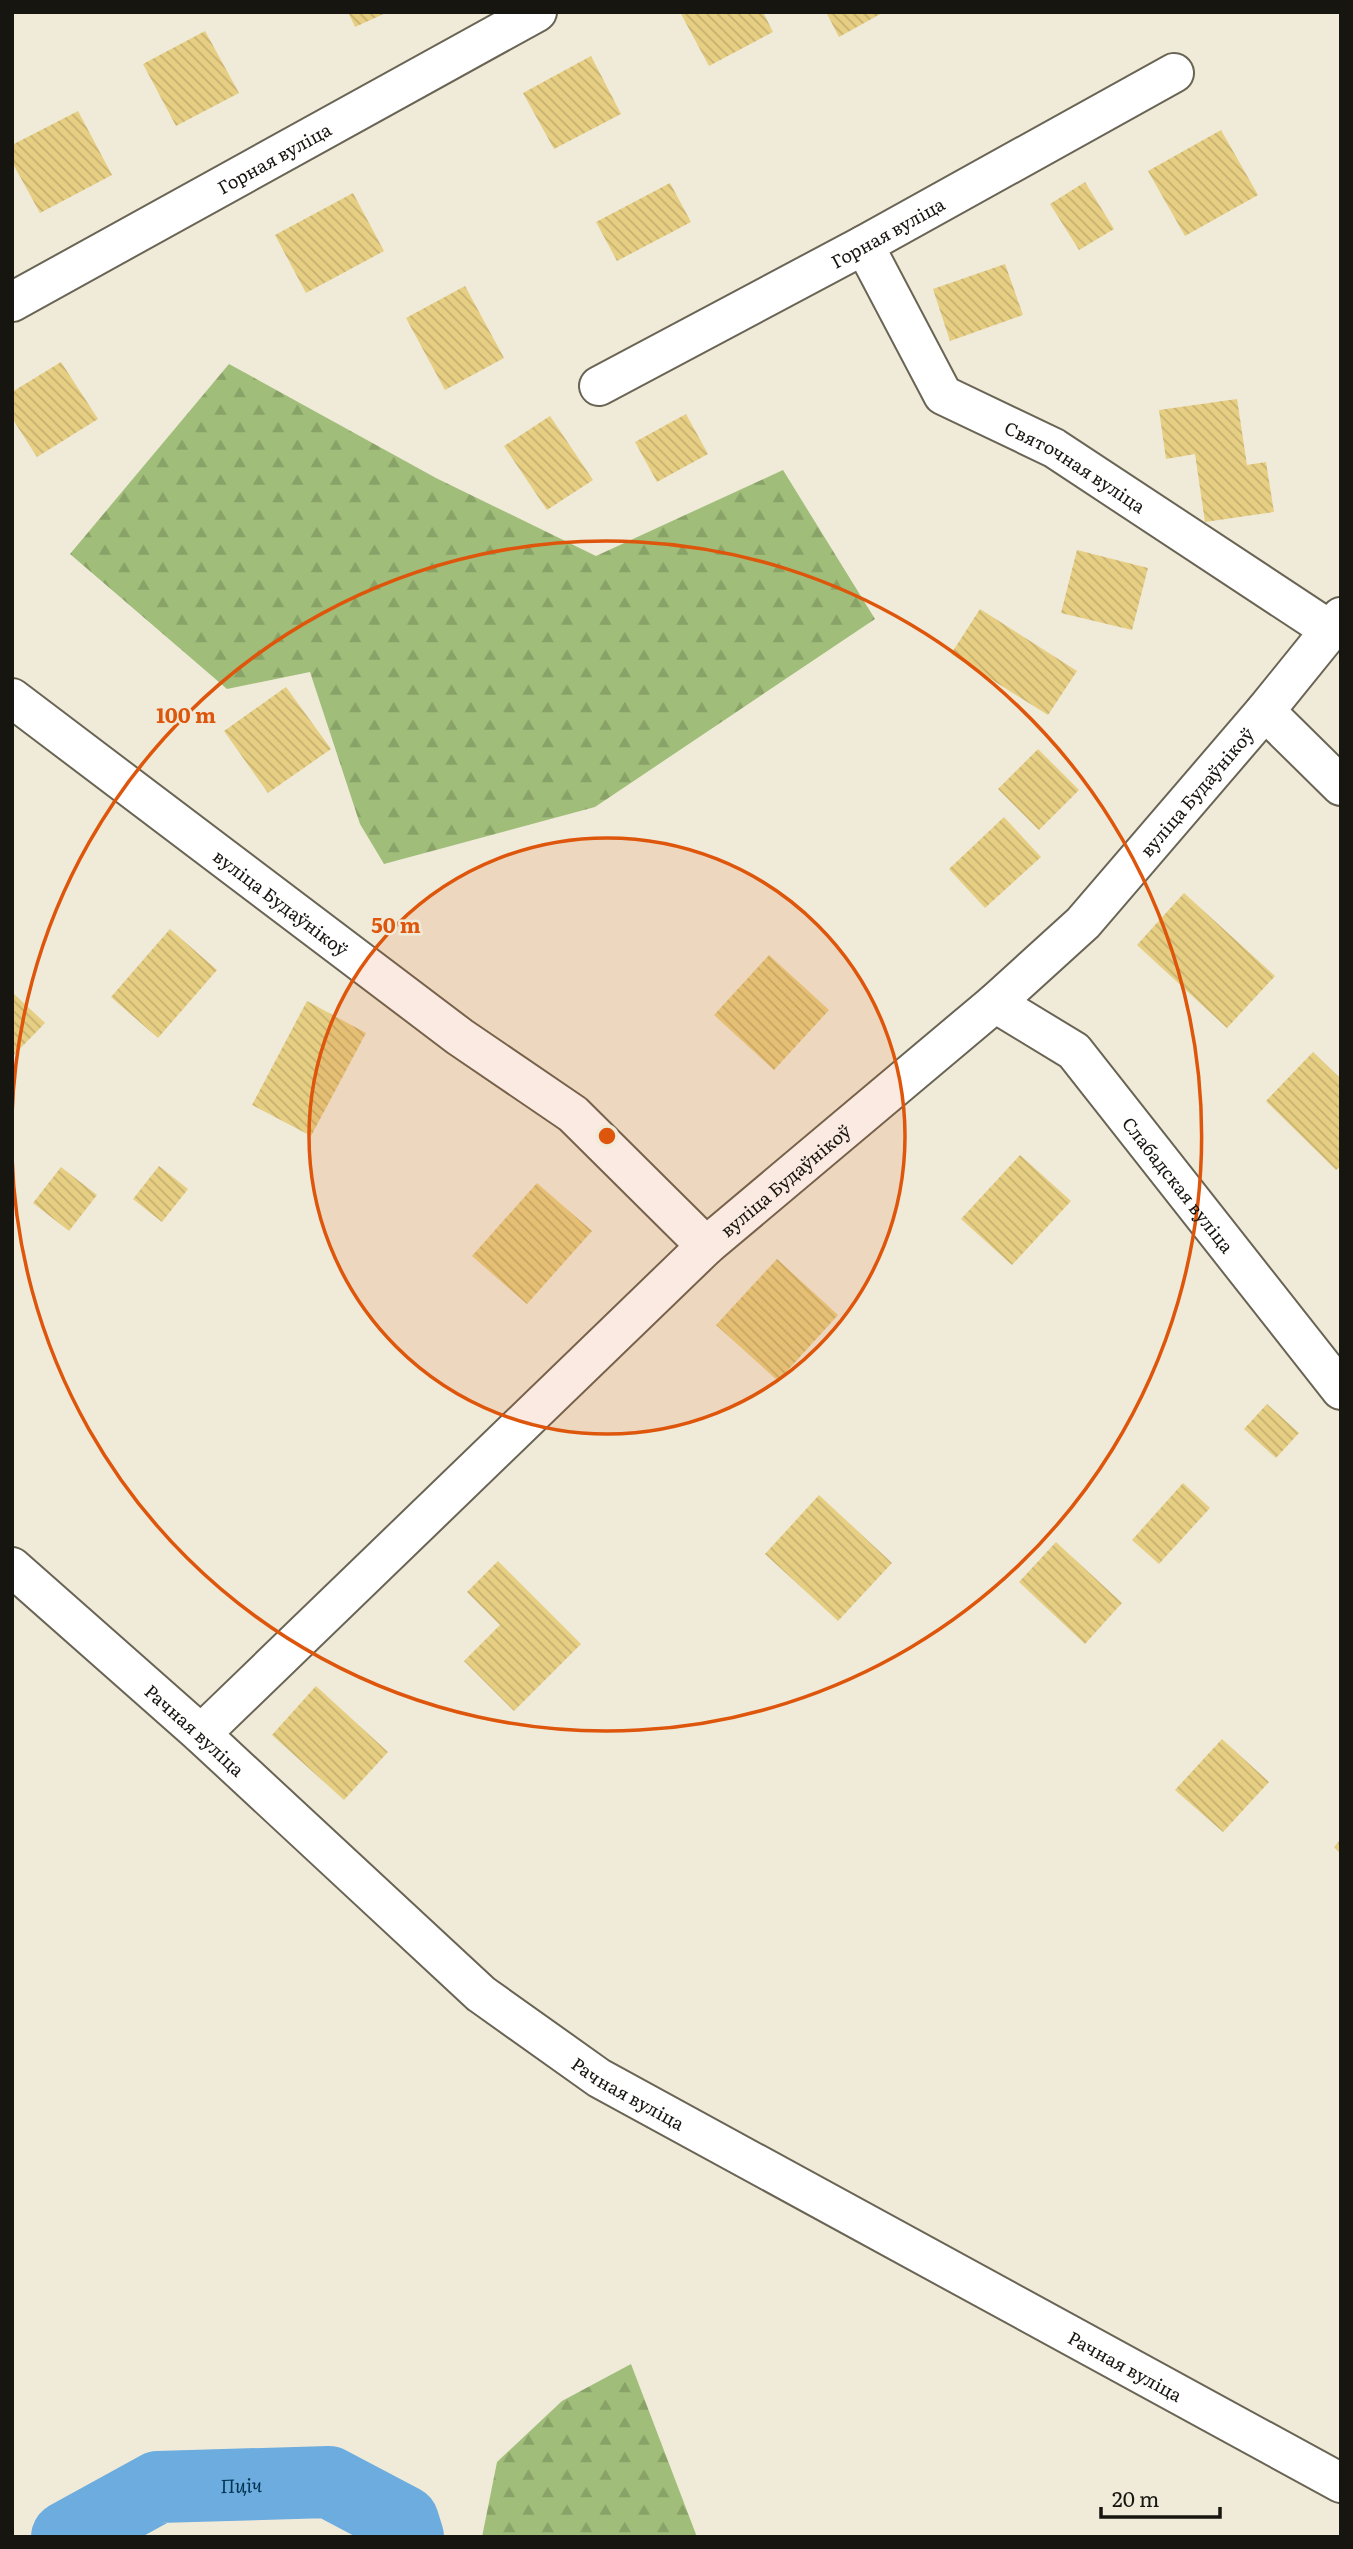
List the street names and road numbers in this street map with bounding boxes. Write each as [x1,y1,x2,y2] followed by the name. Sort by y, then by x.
[212,115,336,200] street label: Горная вуліца
[826,189,950,274] street label: Горная вуліца
[1000,413,1152,519] street label: Святочная вуліца
[1133,720,1260,862] street label: вуліца Будаўнікоў
[208,842,355,962] street label: вуліца Будаўнікоў
[1117,1110,1241,1258] street label: Слабадская вуліца
[714,1116,857,1243] street label: вуліца Будаўнікоў
[139,1677,251,1782] street label: Рачная вуліца
[566,2049,690,2136] street label: Рачная вуліца
[1064,2323,1188,2408] street label: Рачная вуліца

